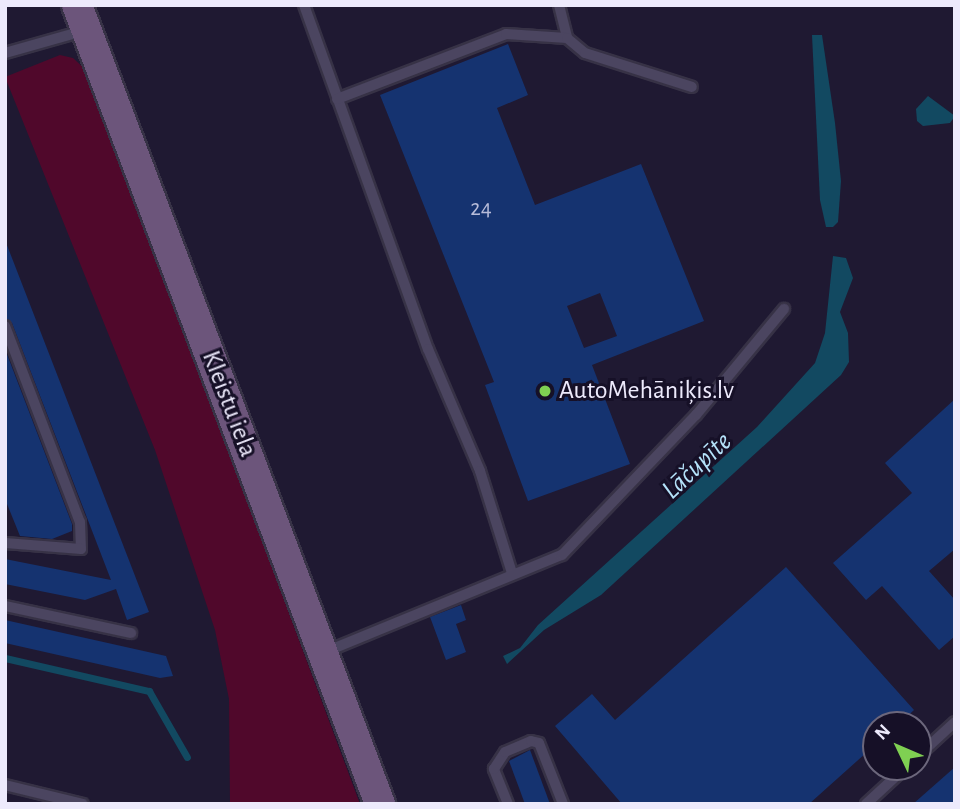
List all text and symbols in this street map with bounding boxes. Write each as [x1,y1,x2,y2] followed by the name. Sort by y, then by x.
[470,195,492,223] house number: 24
[195,347,263,461] street label: Kleistu iela
[559,375,734,407] place label: AutoMehāniķis.lv
[537,383,553,399] marker: AutoMehāniķis.lv
[655,425,739,507] water label: Lāčupīte
[862,711,932,781] north arrow
[872,721,894,744] text: N

